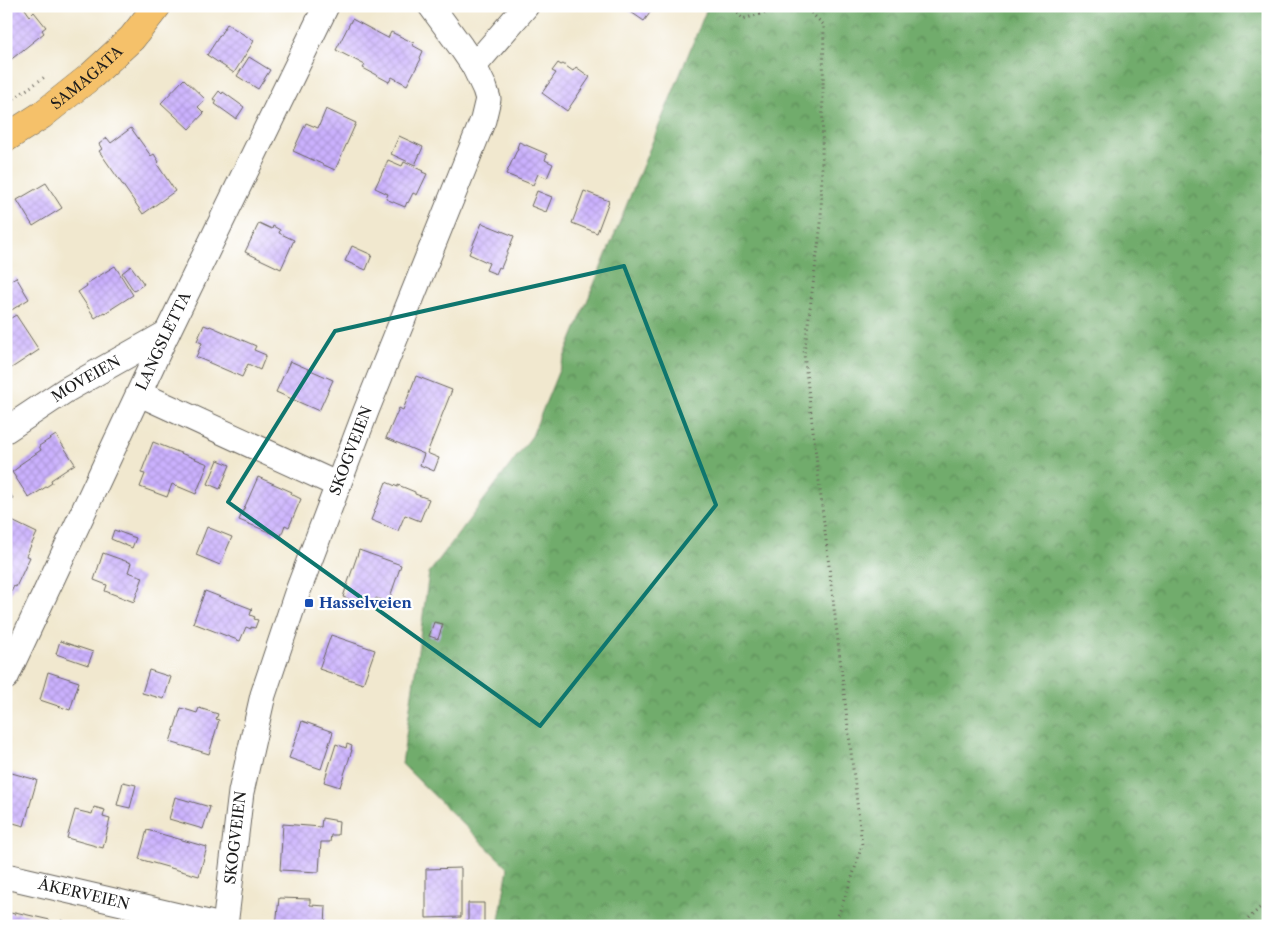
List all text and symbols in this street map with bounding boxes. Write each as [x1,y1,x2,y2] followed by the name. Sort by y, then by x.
[47,41,127,113] street label: SAMAGATA
[132,288,195,393] street label: LANGSLETTA
[48,351,124,406] street label: MOVEIEN
[325,403,376,498] street label: SKOGVEIEN
[319,593,412,612] place label: Hasselveien
[303,597,315,609] marker: Hasselveien
[220,790,250,885] street label: SKOGVEIEN
[36,874,132,913] street label: ÅKERVEIEN

